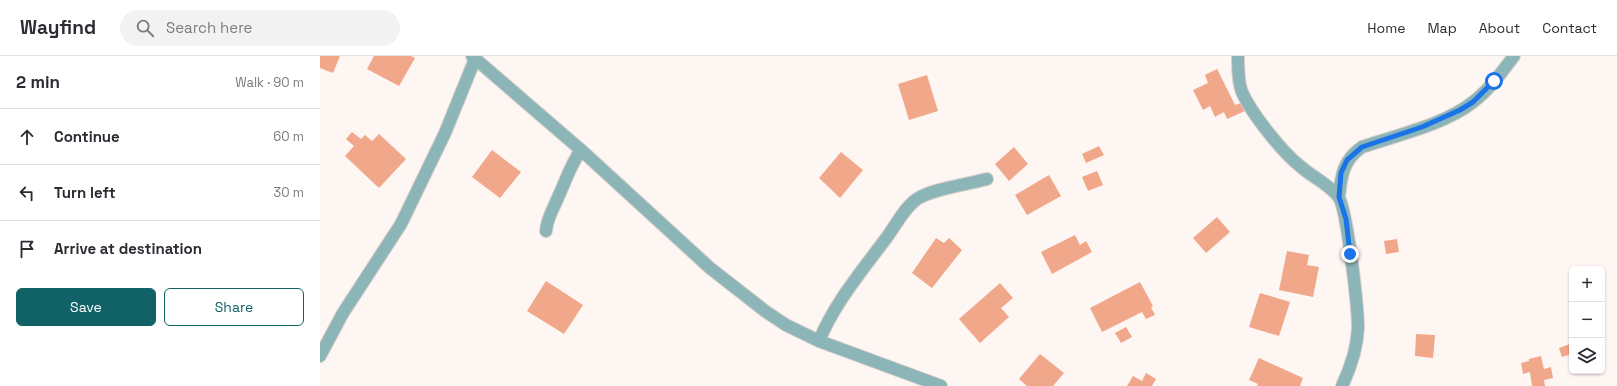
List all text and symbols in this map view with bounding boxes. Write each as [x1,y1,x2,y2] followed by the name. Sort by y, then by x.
[120,10,400,46] search box
[20,15,96,40] text: Wayfind
[134,17,156,39] icon: search
[166,18,252,37] text: Search here
[1367,19,1405,37] text: Home
[1427,19,1457,37] text: Map
[1479,19,1520,37] text: About
[1542,19,1597,37] text: Contact
[16,71,60,93] text: 2 min
[1485,72,1503,90] route start
[235,74,304,91] text: Walk · 90 m
[16,126,38,148] icon: ahead
[54,127,120,146] text: Continue
[273,128,304,145] text: 60 m
[16,182,38,204] icon: left
[54,183,116,202] text: Turn left
[273,184,304,201] text: 30 m
[16,238,38,260] icon: arrive
[54,239,202,258] text: Arrive at destination
[1341,245,1359,263] route end
[1569,266,1605,374] map controls
[1569,266,1605,302] button: +
[16,288,156,326] button: Save
[164,288,304,326] button: Share
[1569,302,1605,338] button: −
[1569,338,1605,374] button: layers

